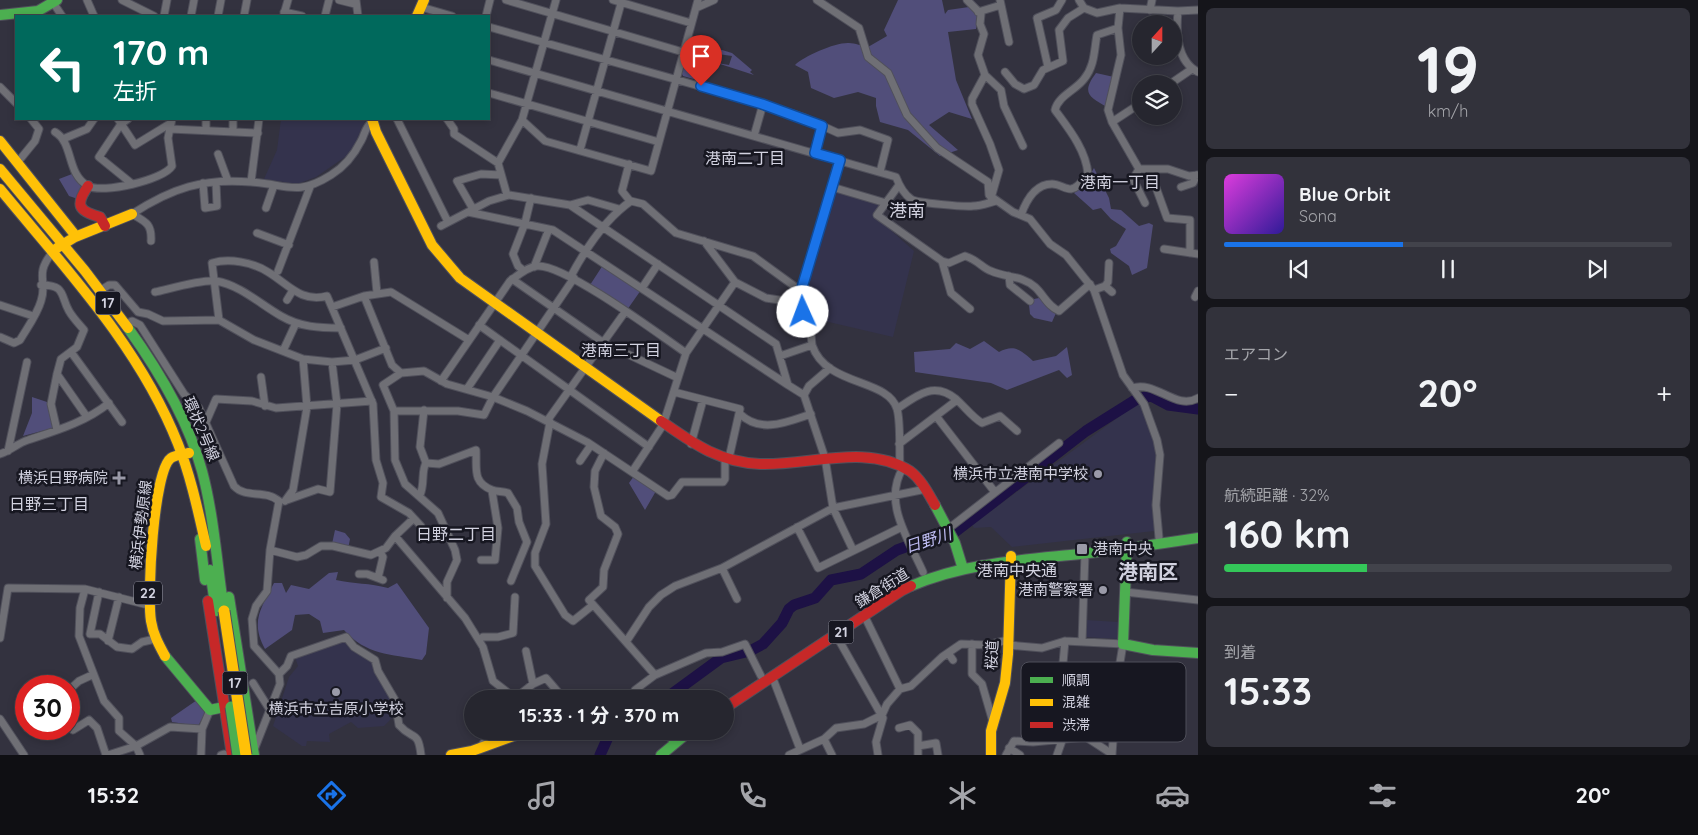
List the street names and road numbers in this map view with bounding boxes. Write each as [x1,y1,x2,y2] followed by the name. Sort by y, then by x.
[96,292,120,314] road number: 17
[179,394,224,464] street label: 環状2号線
[126,479,155,571] street label: 横浜伊勢原線
[851,564,912,612] street label: 鎌倉街道
[134,582,162,604] road number: 22
[828,620,854,644] road number: 21
[981,639,1002,670] street label: 桜道
[222,671,248,694] road number: 17

